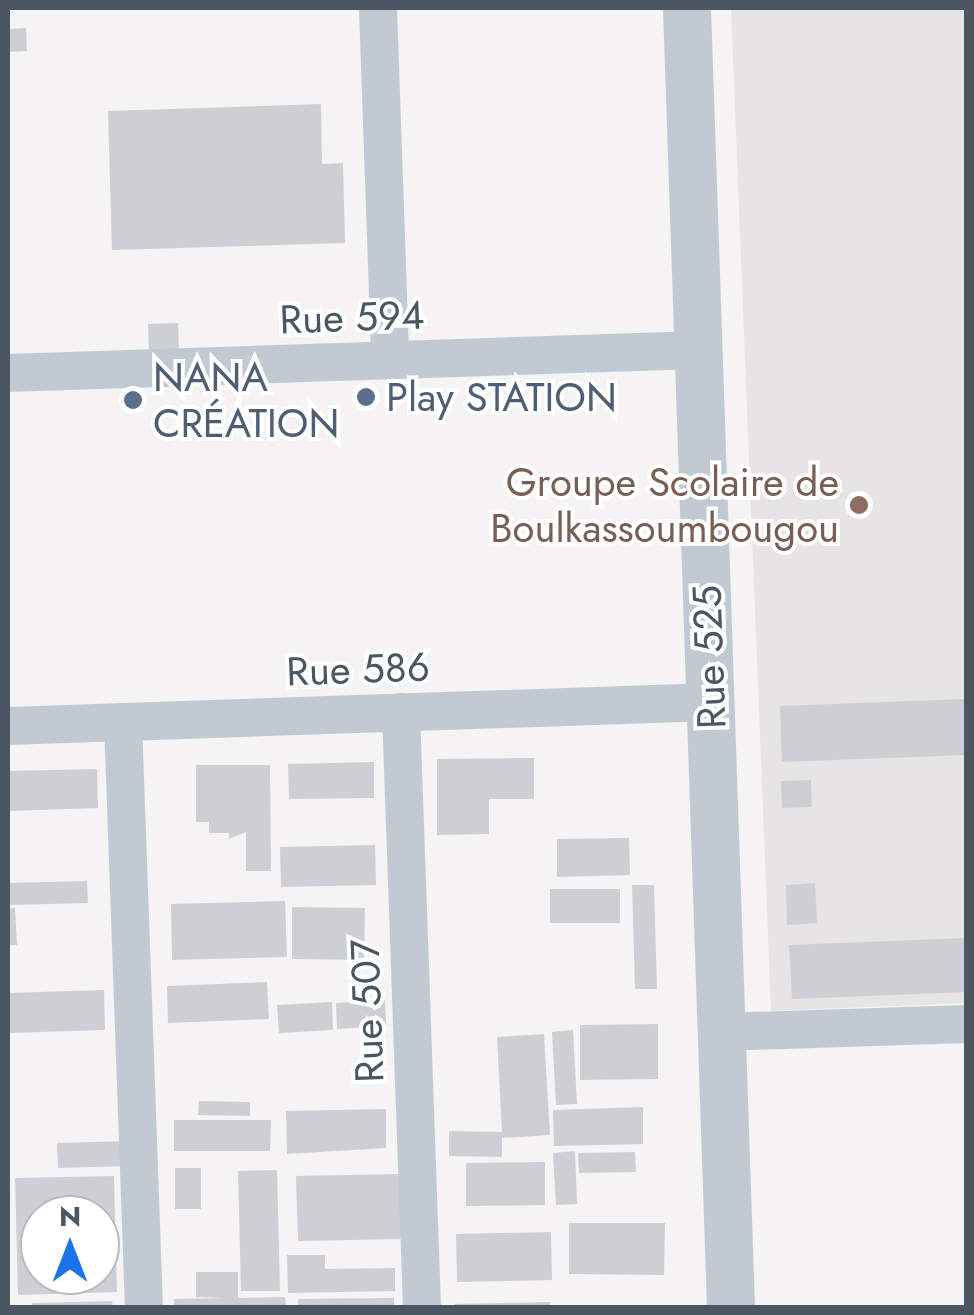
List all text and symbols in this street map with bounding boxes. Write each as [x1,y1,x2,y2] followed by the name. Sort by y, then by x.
[279,290,425,344] street label: Rue 594
[153,353,339,447] place label: NANA CRÉATION
[386,373,617,421] place label: Play STATION
[355,386,377,408] marker: Play STATION
[122,389,144,411] marker: NANA CRÉATION
[490,458,839,552] place label: Groupe Scolaire de Boulkassoumbougou
[848,494,870,516] marker: Groupe Scolaire de Boulkassoumbougou
[683,584,735,730] street label: Rue 525
[285,643,431,695] street label: Rue 586
[341,938,393,1084] street label: Rue 507
[20,1195,120,1295] north arrow
[59,1196,81,1237] text: N

